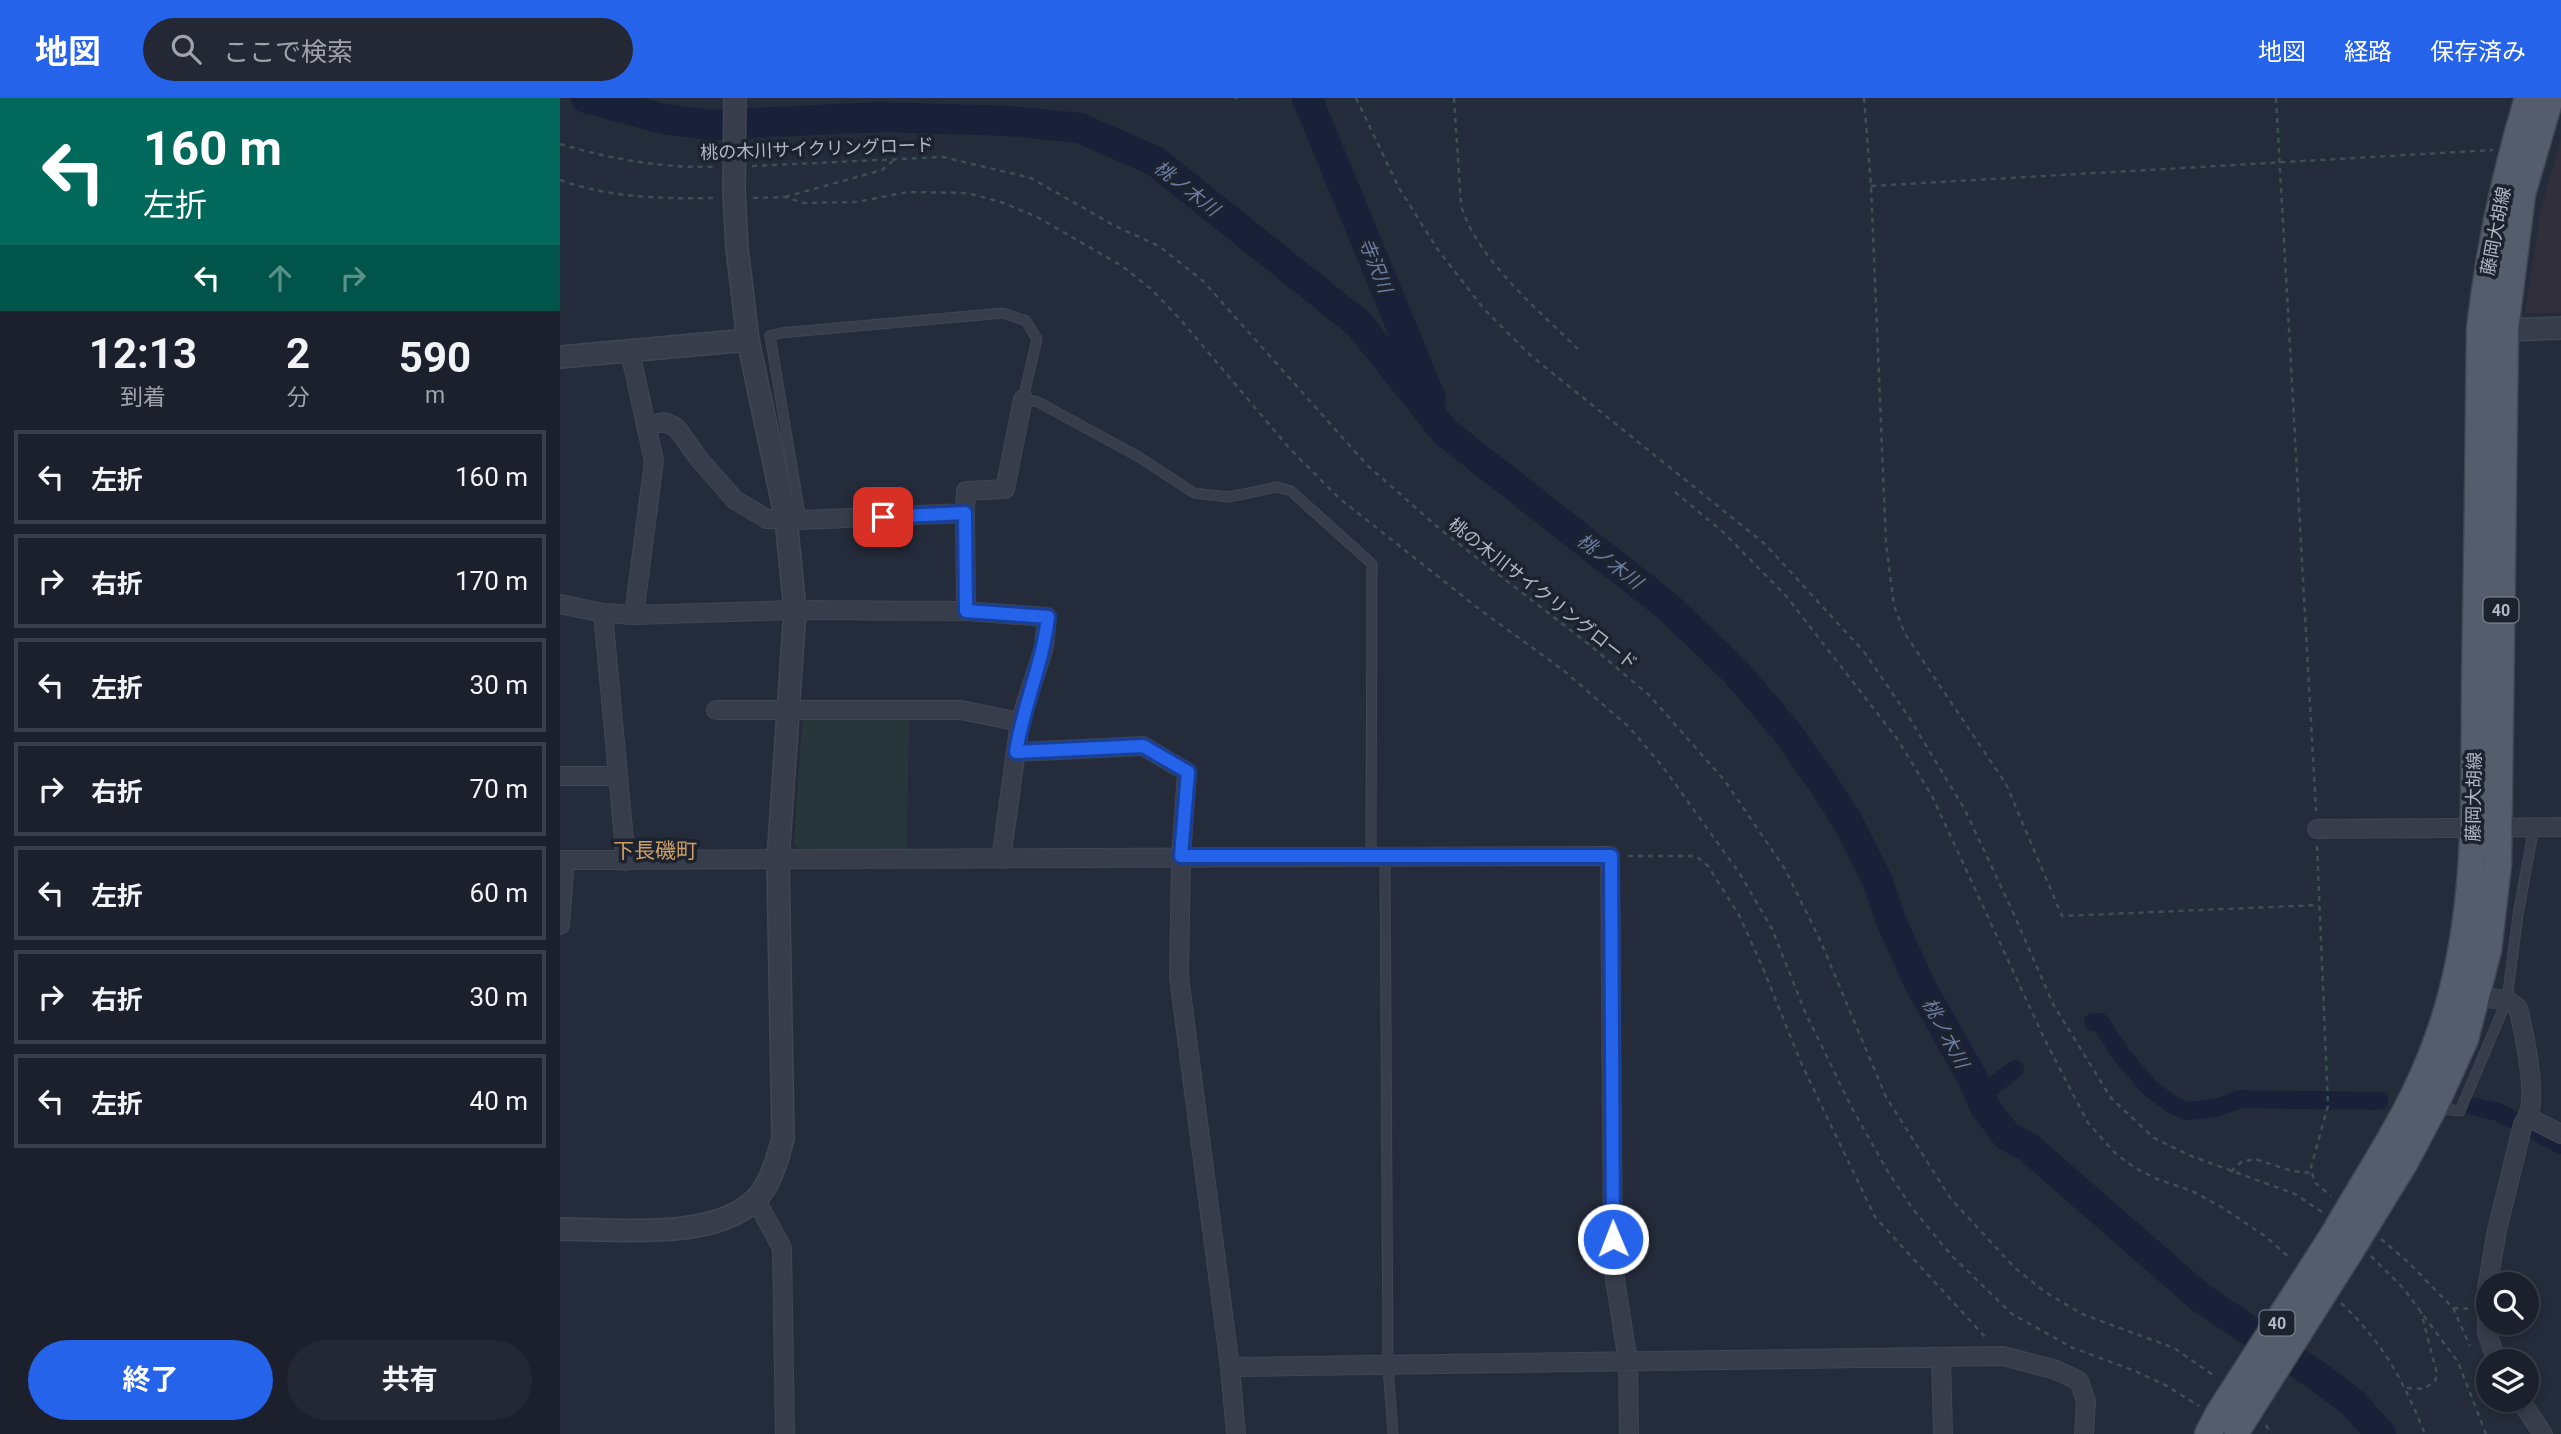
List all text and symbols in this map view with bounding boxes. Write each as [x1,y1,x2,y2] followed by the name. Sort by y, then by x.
[143,18,633,81] search box
[167,30,205,68] icon: search
[35,32,101,71] text: 地図
[223,37,353,67] text: ここで検索
[2258,38,2306,66] text: 地図
[2344,38,2392,66] text: 経路
[2430,38,2526,66] text: 保存済み
[143,120,282,177] text: 160 m
[28,126,119,217] icon: left
[700,134,934,163] street label: 桃の木川サイクリングロード
[1150,156,1225,222] water label: 桃ノ木川
[2477,185,2514,277] street label: 藤岡大胡線
[143,186,207,224] text: 左折
[1354,234,1398,298] water label: 寺沢川
[188,259,226,297] icon: left
[261,259,299,297] icon: ahead
[334,259,372,297] icon: right
[89,329,197,378] text: 12:13
[286,329,310,378] text: 2
[399,333,471,382] text: 590
[425,382,445,409] text: m
[120,384,166,411] text: 到着
[286,384,309,411] text: 分
[32,458,70,496] icon: left
[455,462,528,492] text: 160 m
[91,465,143,495] text: 左折
[853,487,913,547] pin
[864,498,902,536] icon: arrive
[1445,513,1642,674] street label: 桃の木川サイクリングロード
[1573,529,1648,595] water label: 桃ノ木川
[32,562,70,600] icon: right
[455,566,528,596] text: 170 m
[91,569,143,599] text: 右折
[2484,597,2518,622] road number: 40
[32,666,70,704] icon: left
[470,670,528,700] text: 30 m
[91,673,143,703] text: 左折
[2462,752,2485,842] street label: 藤岡大胡線
[32,770,70,808] icon: right
[470,774,528,804] text: 70 m
[91,777,143,807] text: 右折
[613,839,697,863] district label: 下長磯町
[32,874,70,912] icon: left
[470,878,528,908] text: 60 m
[91,881,143,911] text: 左折
[32,978,70,1016] icon: right
[470,982,528,1012] text: 30 m
[91,985,143,1015] text: 右折
[1918,994,1974,1074] water label: 桃ノ木川
[32,1082,70,1120] icon: left
[470,1086,528,1116] text: 40 m
[91,1089,143,1119] text: 左折
[1576,1202,1650,1276] position arrow
[2476,1272,2539,1412] map controls
[2476,1272,2539,1335] button: search
[2260,1310,2294,1336] road number: 40
[28,1340,273,1420] button: 終了
[287,1340,532,1420] button: 共有
[2476,1349,2539,1412] button: layers

